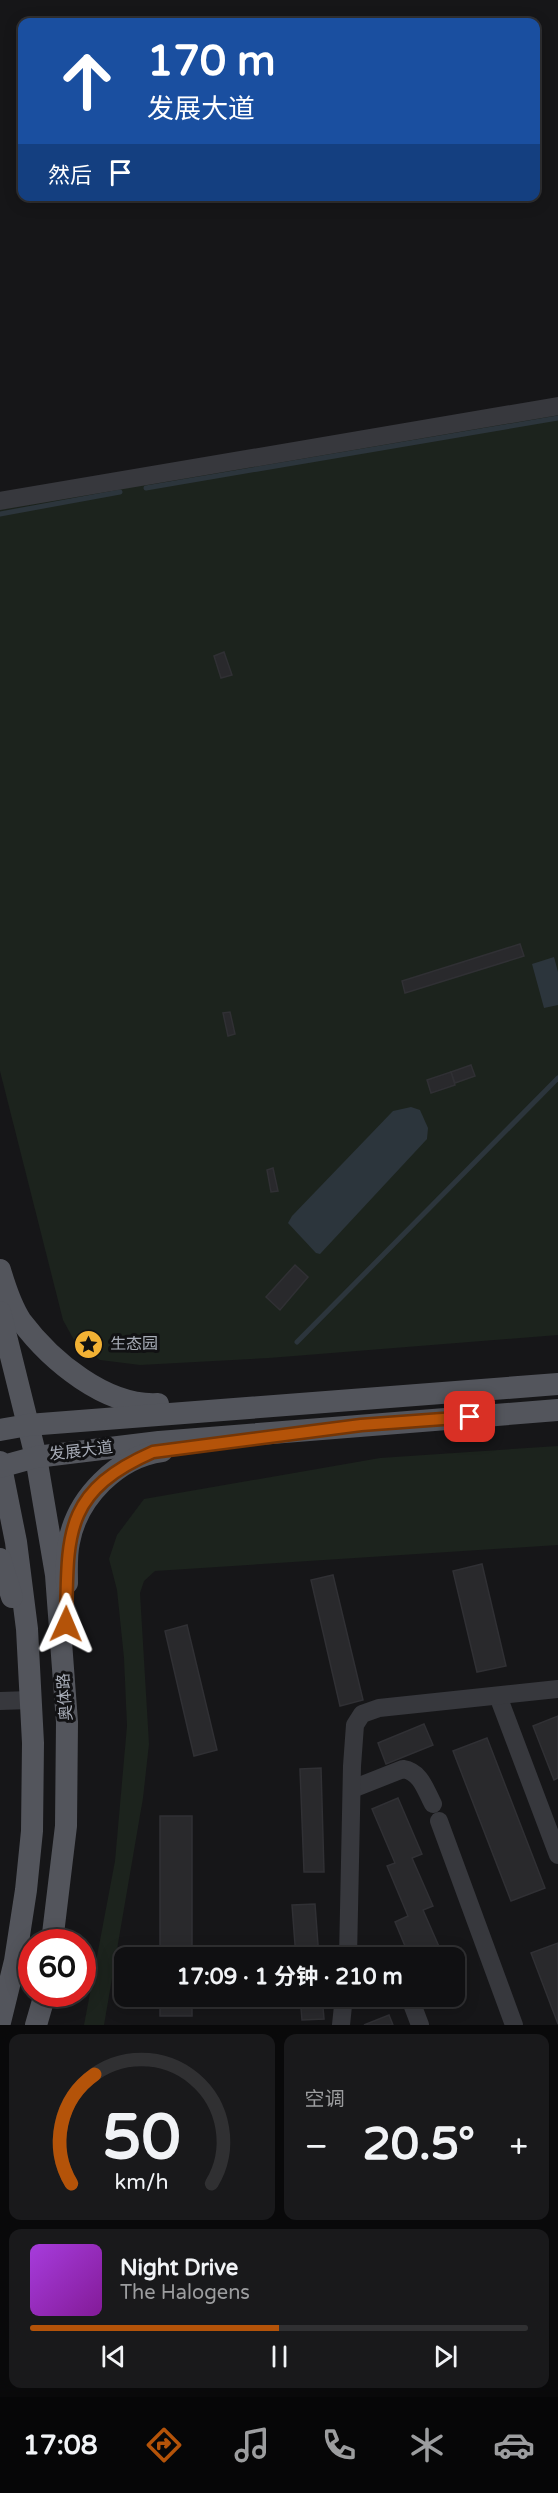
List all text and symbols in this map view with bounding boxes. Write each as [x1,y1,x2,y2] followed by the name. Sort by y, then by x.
[147,36,276,87] text: 170 m
[48,42,126,120] icon: ahead
[147,93,255,126] text: 发展大道
[104,156,137,189] icon: arrive
[48,163,92,189] text: 然后
[73,1328,105,1360] place icon: 生态园
[110,1334,158,1354] place label: 生态园
[444,1391,495,1442] pin
[453,1400,486,1433] icon: arrive
[48,1437,114,1465] street label: 发展大道
[34,1592,98,1656] position arrow
[53,1672,77,1722] street label: 奥体路
[18,1929,96,2007] speed limit sign: 60
[176,1964,403,1990] text: 17:09 · 1 分钟 · 210 m
[305,2088,345,2112] text: 空调
[103,2101,181,2176] text: 50
[362,2118,475,2172] text: 20.5°
[305,2127,328,2166] text: −
[509,2127,528,2166] text: +
[115,2169,169,2195] text: km/h
[120,2255,238,2281] text: Night Drive
[120,2281,250,2305] text: The Halogens
[97,2340,130,2373] icon: previous
[263,2340,296,2373] icon: pause
[429,2340,462,2373] icon: next
[143,2424,185,2466] icon: directions
[231,2424,273,2466] icon: music
[318,2424,360,2466] icon: phone
[406,2424,448,2466] icon: climate
[493,2424,535,2466] icon: car
[23,2429,98,2462] text: 17:08

